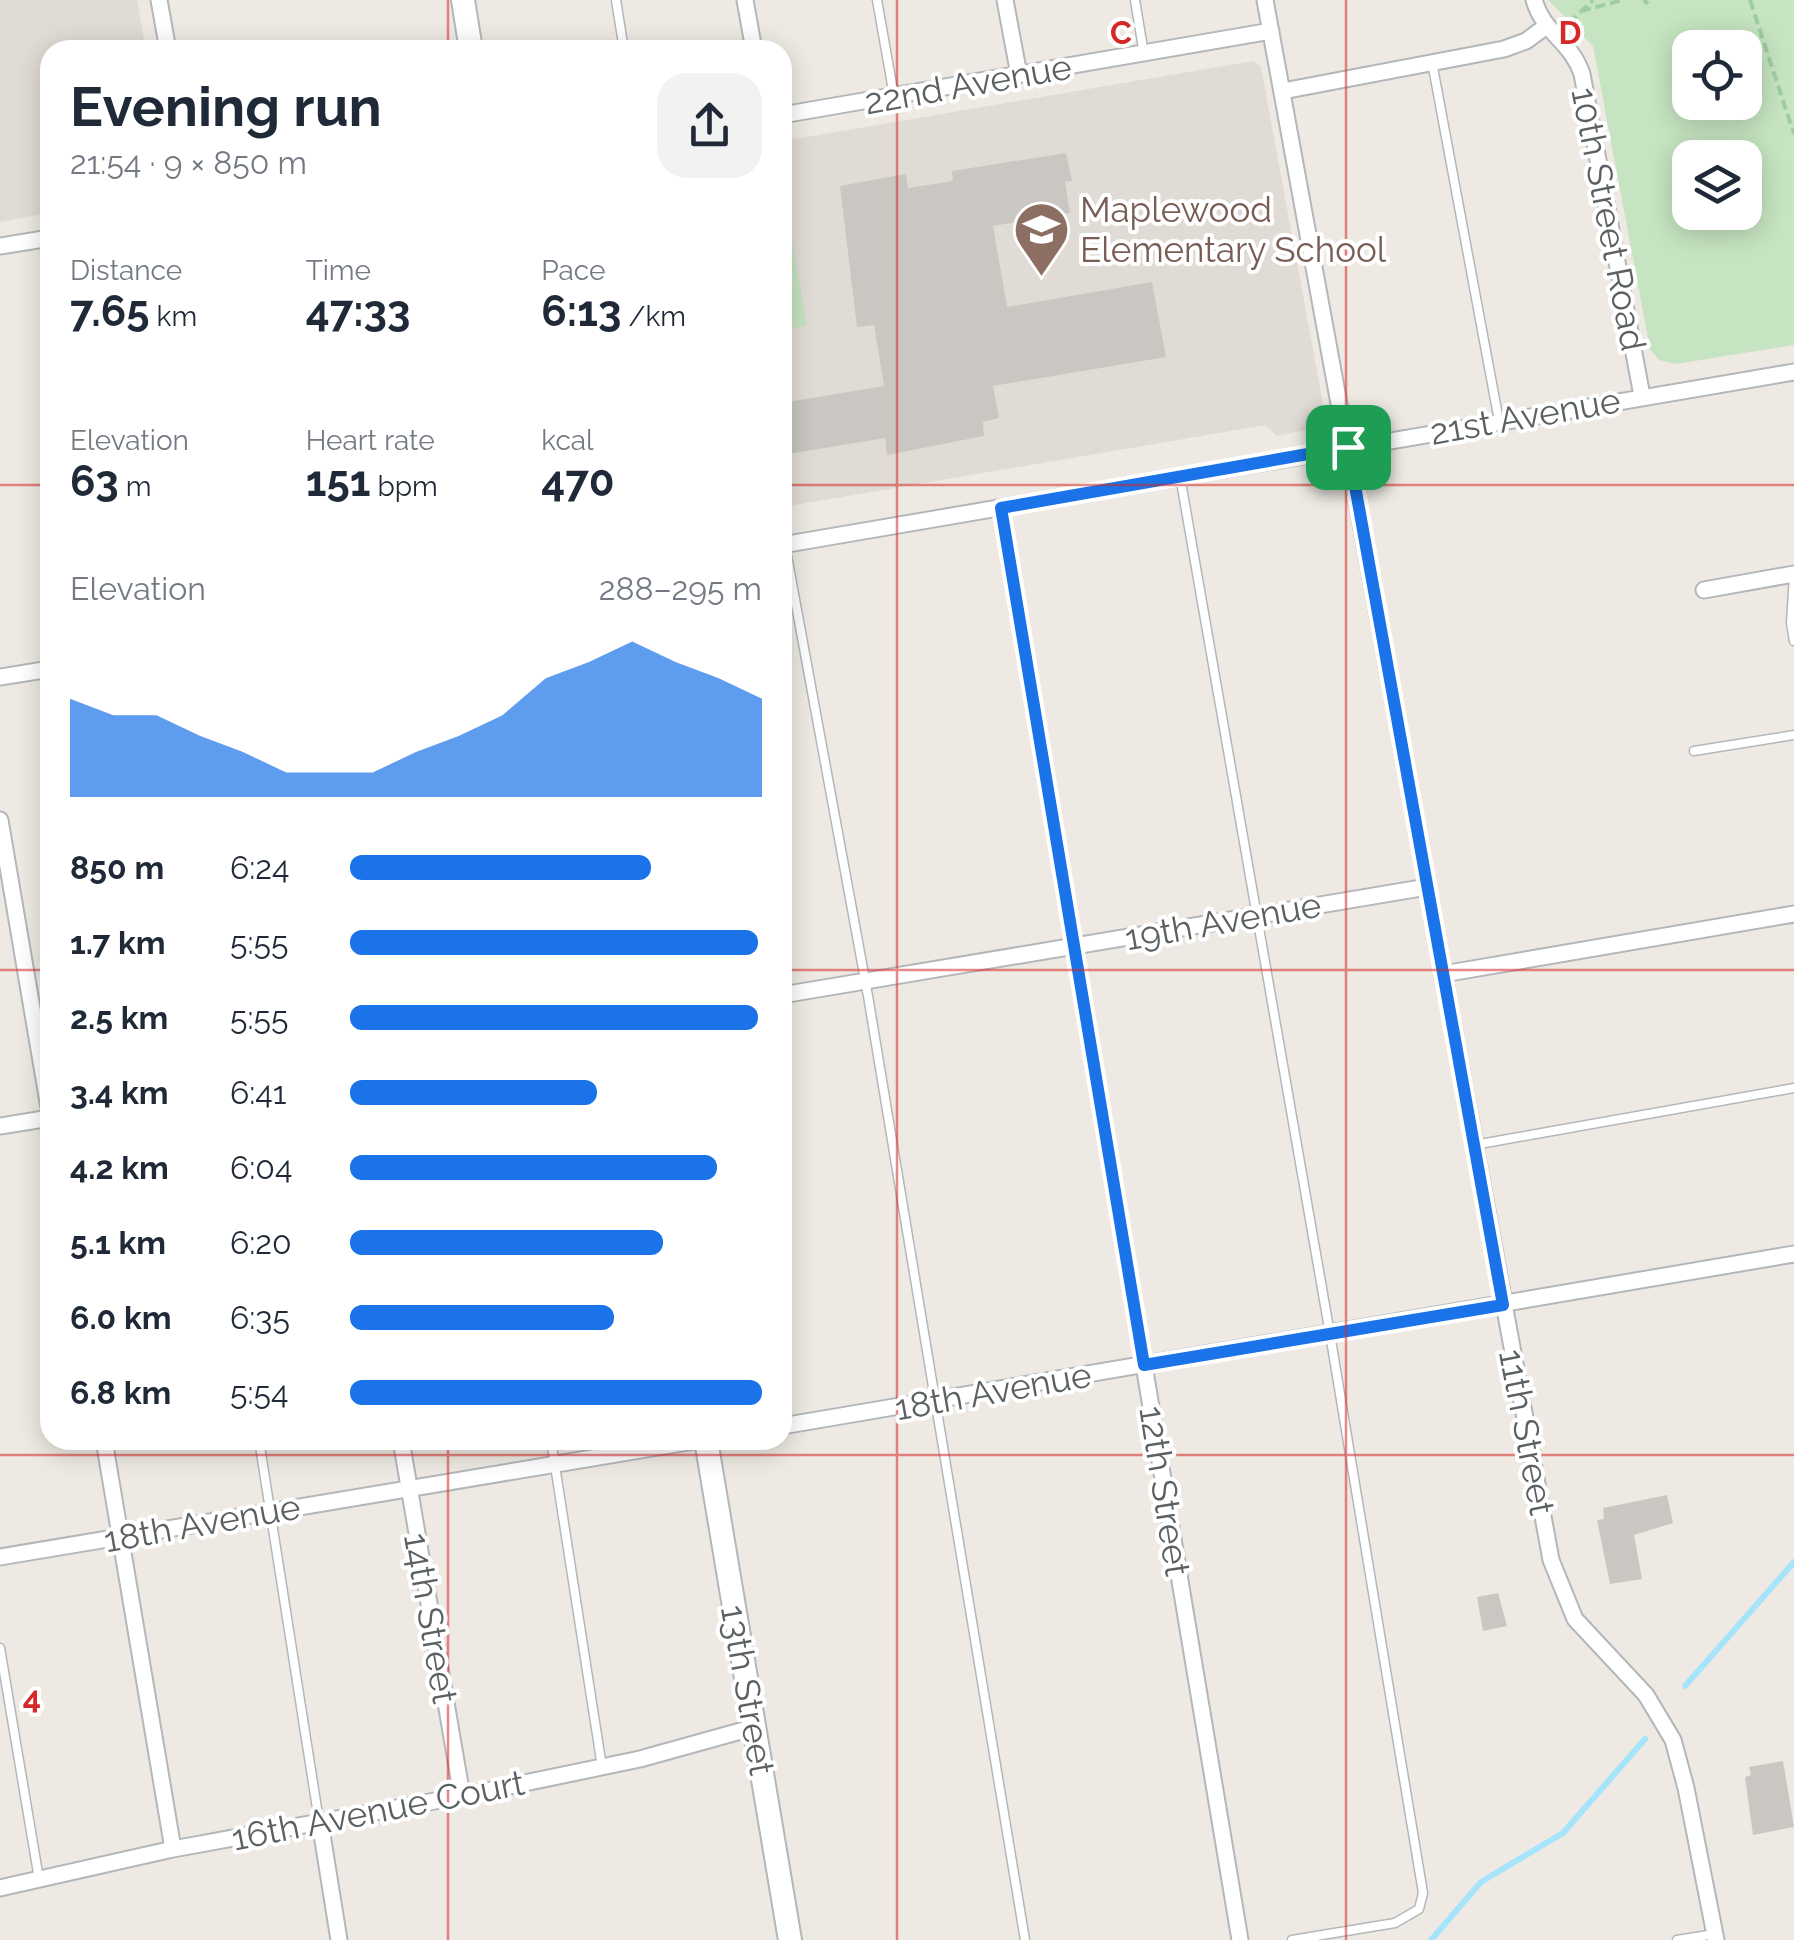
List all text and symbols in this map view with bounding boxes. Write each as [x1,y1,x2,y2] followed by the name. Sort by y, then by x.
[1110,14,1132,51] text: C
[1559,14,1581,51] text: D
[1672,30,1762,230] map controls
[1672,30,1762,120] button: locate
[861,46,1075,122] street label: 22nd Avenue
[657,73,762,178] button: share
[70,74,382,139] text: Evening run
[1563,84,1655,354] street label: 10th Street Road
[1672,140,1762,230] button: layers
[70,144,307,181] text: 21:54 · 9 × 850 m
[1080,189,1387,270] place label: Maplewood Elementary School
[1011,199,1071,278] school or university icon: Maplewood Elementary School
[70,254,182,287] text: Distance
[306,254,371,287] text: Time
[541,254,606,287] text: Pace
[70,287,149,336] text: 7.65
[306,287,410,336] text: 47:33
[541,287,621,336] text: 6:13
[149,300,197,333] text: km
[621,300,686,333] text: /km
[1427,379,1623,453] street label: 21st Avenue
[1306,405,1391,490] pin
[1321,420,1376,475] icon: arrive
[70,424,189,457] text: Elevation
[306,424,435,457] text: Heart rate
[541,424,594,457] text: kcal
[70,457,119,506] text: 63
[306,457,370,506] text: 151
[541,457,615,506] text: 470
[119,470,152,503] text: m
[370,470,438,503] text: bpm
[70,570,206,607] text: Elevation
[599,570,762,607] text: 288–295 m
[70,849,164,886] text: 850 m
[230,849,289,886] text: 6:24
[1122,884,1324,958] street label: 19th Avenue
[70,924,166,961] text: 1.7 km
[230,924,288,961] text: 5:55
[70,999,168,1036] text: 2.5 km
[230,999,288,1036] text: 5:55
[70,1074,169,1111] text: 3.4 km
[230,1074,286,1111] text: 6:41
[70,1149,169,1186] text: 4.2 km
[230,1149,292,1186] text: 6:04
[70,1224,166,1261] text: 5.1 km
[230,1224,292,1261] text: 6:20
[70,1299,172,1336] text: 6.0 km
[230,1299,290,1336] text: 6:35
[1491,1346,1563,1519] street label: 11th Street
[892,1354,1094,1428] street label: 18th Avenue
[70,1374,171,1411] text: 6.8 km
[230,1374,288,1411] text: 5:54
[1131,1403,1199,1579] street label: 12th Street
[101,1486,303,1560] street label: 18th Avenue
[396,1530,466,1707] street label: 14th Street
[713,1602,783,1778] street label: 13th Street
[23,1679,41,1716] text: 4
[228,1761,528,1859] street label: 16th Avenue Court

